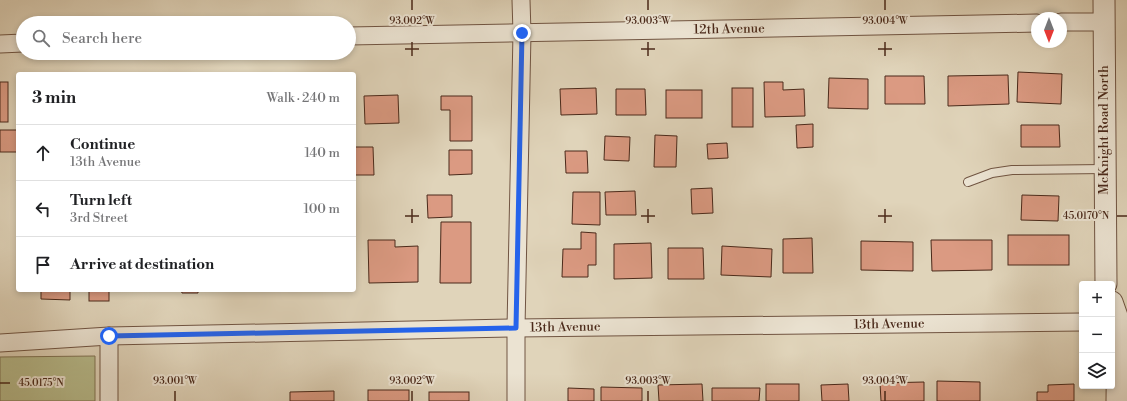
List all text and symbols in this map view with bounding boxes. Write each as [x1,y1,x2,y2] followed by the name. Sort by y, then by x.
[1031,12,1067,48] north arrow
[389,15,436,27] text: 93.002°W
[625,15,672,27] text: 93.003°W
[862,15,909,27] text: 93.004°W
[16,16,356,60] search box
[693,20,765,38] street label: 12th Avenue
[513,24,531,42] route end
[30,27,52,49] icon: search
[62,29,142,48] text: Search here
[1096,65,1112,195] street label: McKnight Road North
[32,87,76,109] text: 3 min
[266,90,340,106] text: Walk · 240 m
[70,135,135,154] text: Continue
[32,142,54,164] icon: ahead
[304,145,340,161] text: 140 m
[70,154,141,170] text: 13th Avenue
[70,191,132,210] text: Turn left
[32,198,54,220] icon: left
[304,201,340,217] text: 100 m
[70,210,128,226] text: 3rd Street
[1063,210,1110,222] text: 45.0170°N
[32,254,54,276] icon: arrive
[70,255,214,274] text: Arrive at destination
[1079,281,1115,389] map controls
[1079,281,1115,317] button: +
[853,315,925,333] street label: 13th Avenue
[1079,317,1115,353] button: −
[529,318,601,336] street label: 13th Avenue
[100,327,118,345] route start
[1079,353,1115,389] button: layers
[153,375,198,387] text: 93.001°W
[389,375,436,387] text: 93.002°W
[625,375,672,387] text: 93.003°W
[862,375,909,387] text: 93.004°W
[18,377,64,389] text: 45.0175°N

